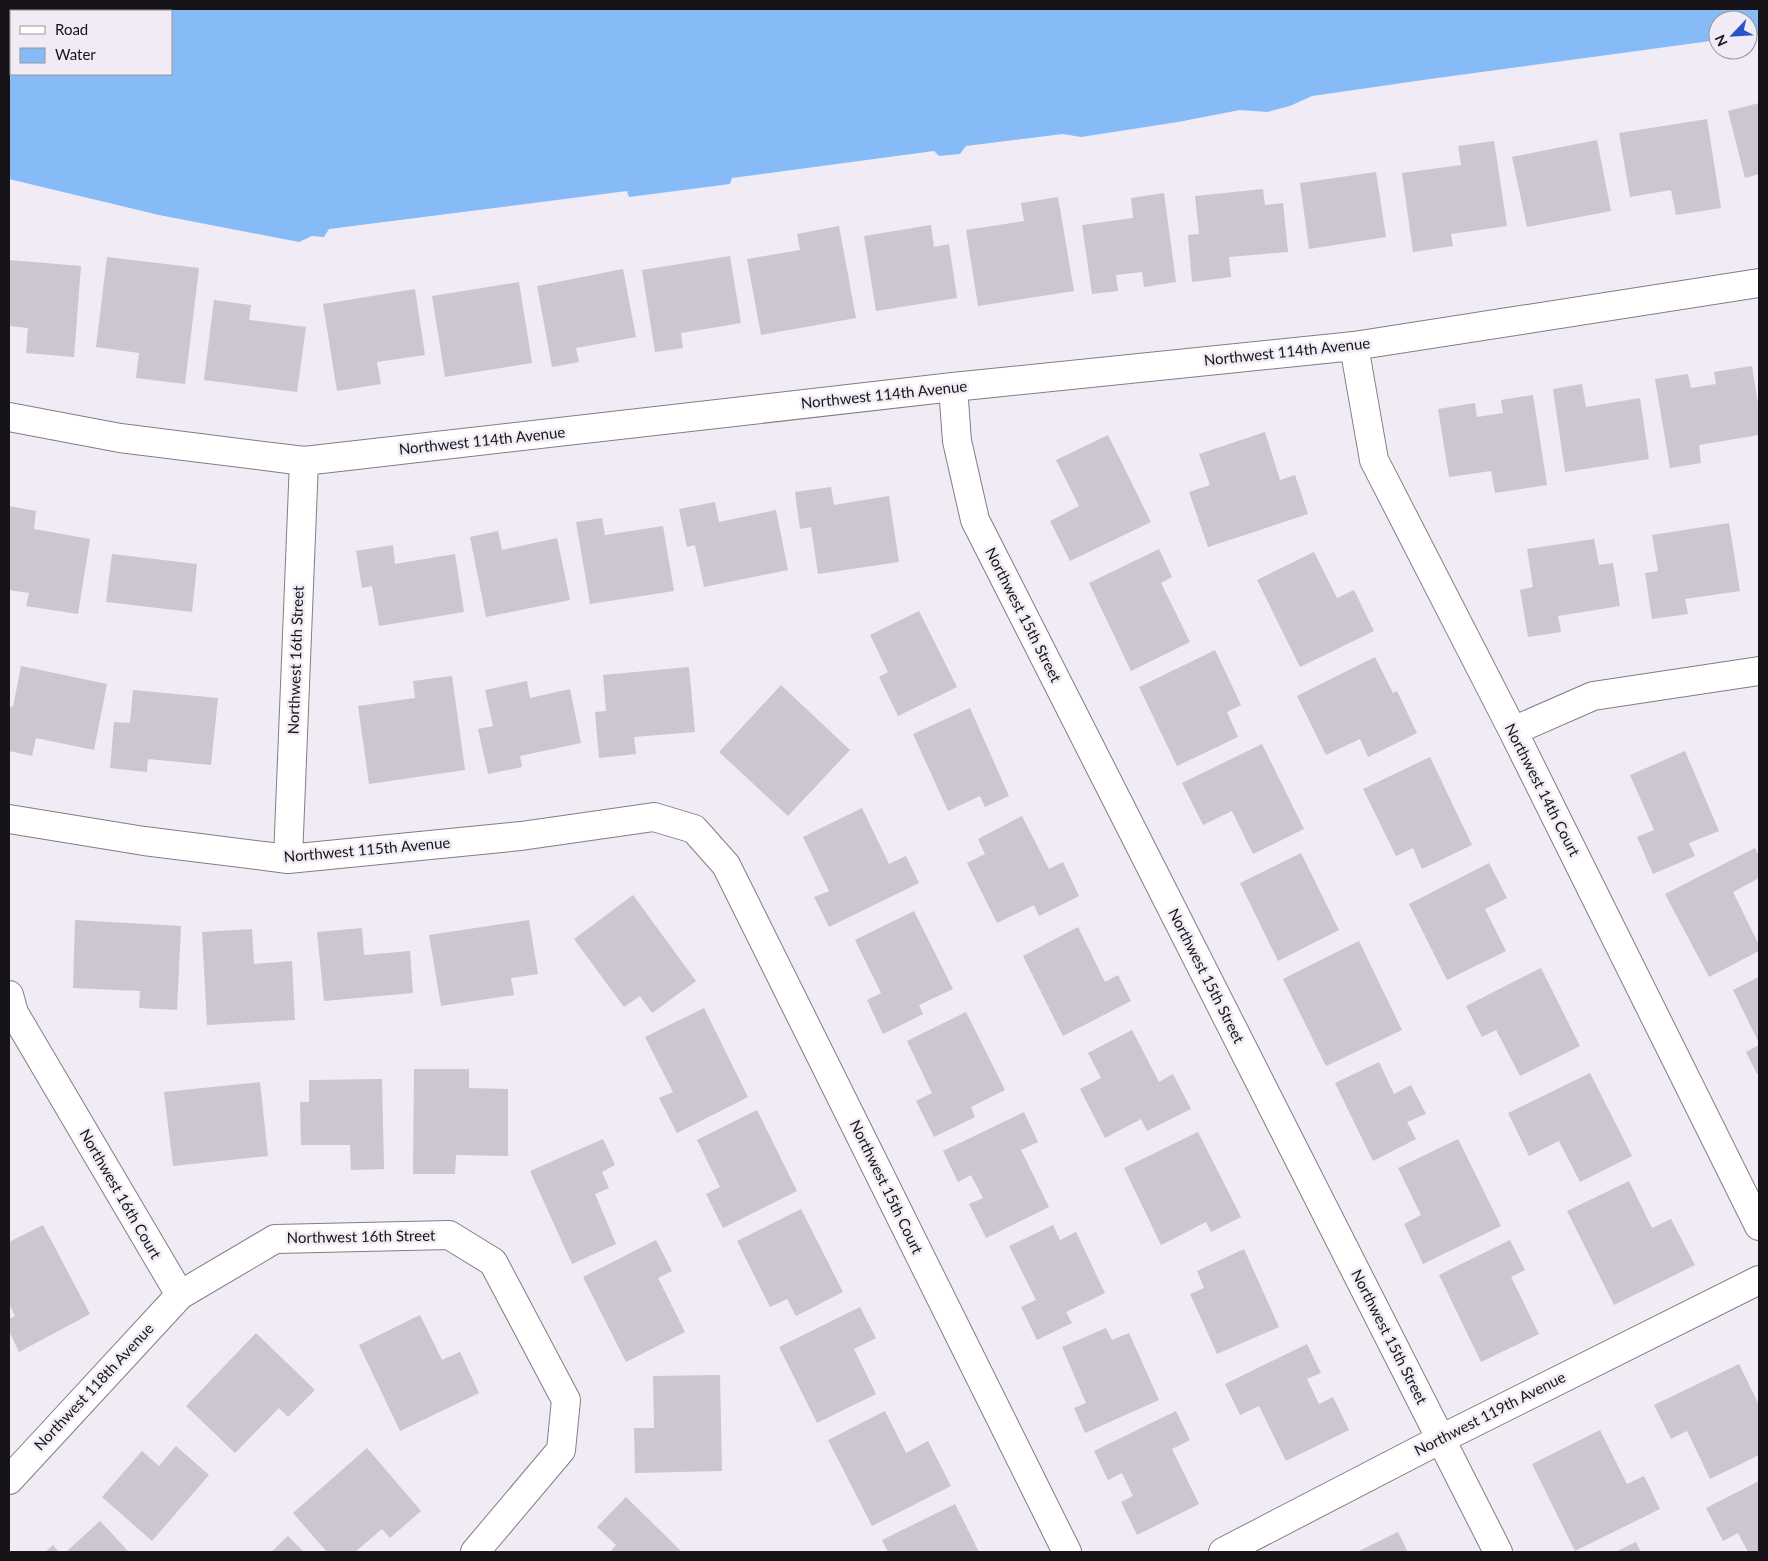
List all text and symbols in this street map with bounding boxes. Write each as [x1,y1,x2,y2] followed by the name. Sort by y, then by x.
[10,10,172,75] legend
[1708,10,1758,60] north arrow
[55,20,88,38] text: Road
[1711,32,1731,49] text: N
[55,45,96,63] text: Water
[1203,333,1371,369] street label: Northwest 114th Avenue
[800,376,968,412] street label: Northwest 114th Avenue
[398,422,566,458] street label: Northwest 114th Avenue
[982,544,1066,685] street label: Northwest 15th Street
[283,585,307,735] street label: Northwest 16th Street
[1502,720,1585,860] street label: Northwest 14th Court
[283,833,451,865] street label: Northwest 115th Avenue
[1165,905,1249,1046] street label: Northwest 15th Street
[847,1117,927,1257] street label: Northwest 15th Court
[76,1125,166,1262] street label: Northwest 16th Court
[286,1226,436,1246] street label: Northwest 16th Street
[1348,1266,1432,1407] street label: Northwest 15th Street
[30,1319,157,1454] street label: Northwest 118th Avenue
[1411,1367,1568,1459] street label: Northwest 119th Avenue

